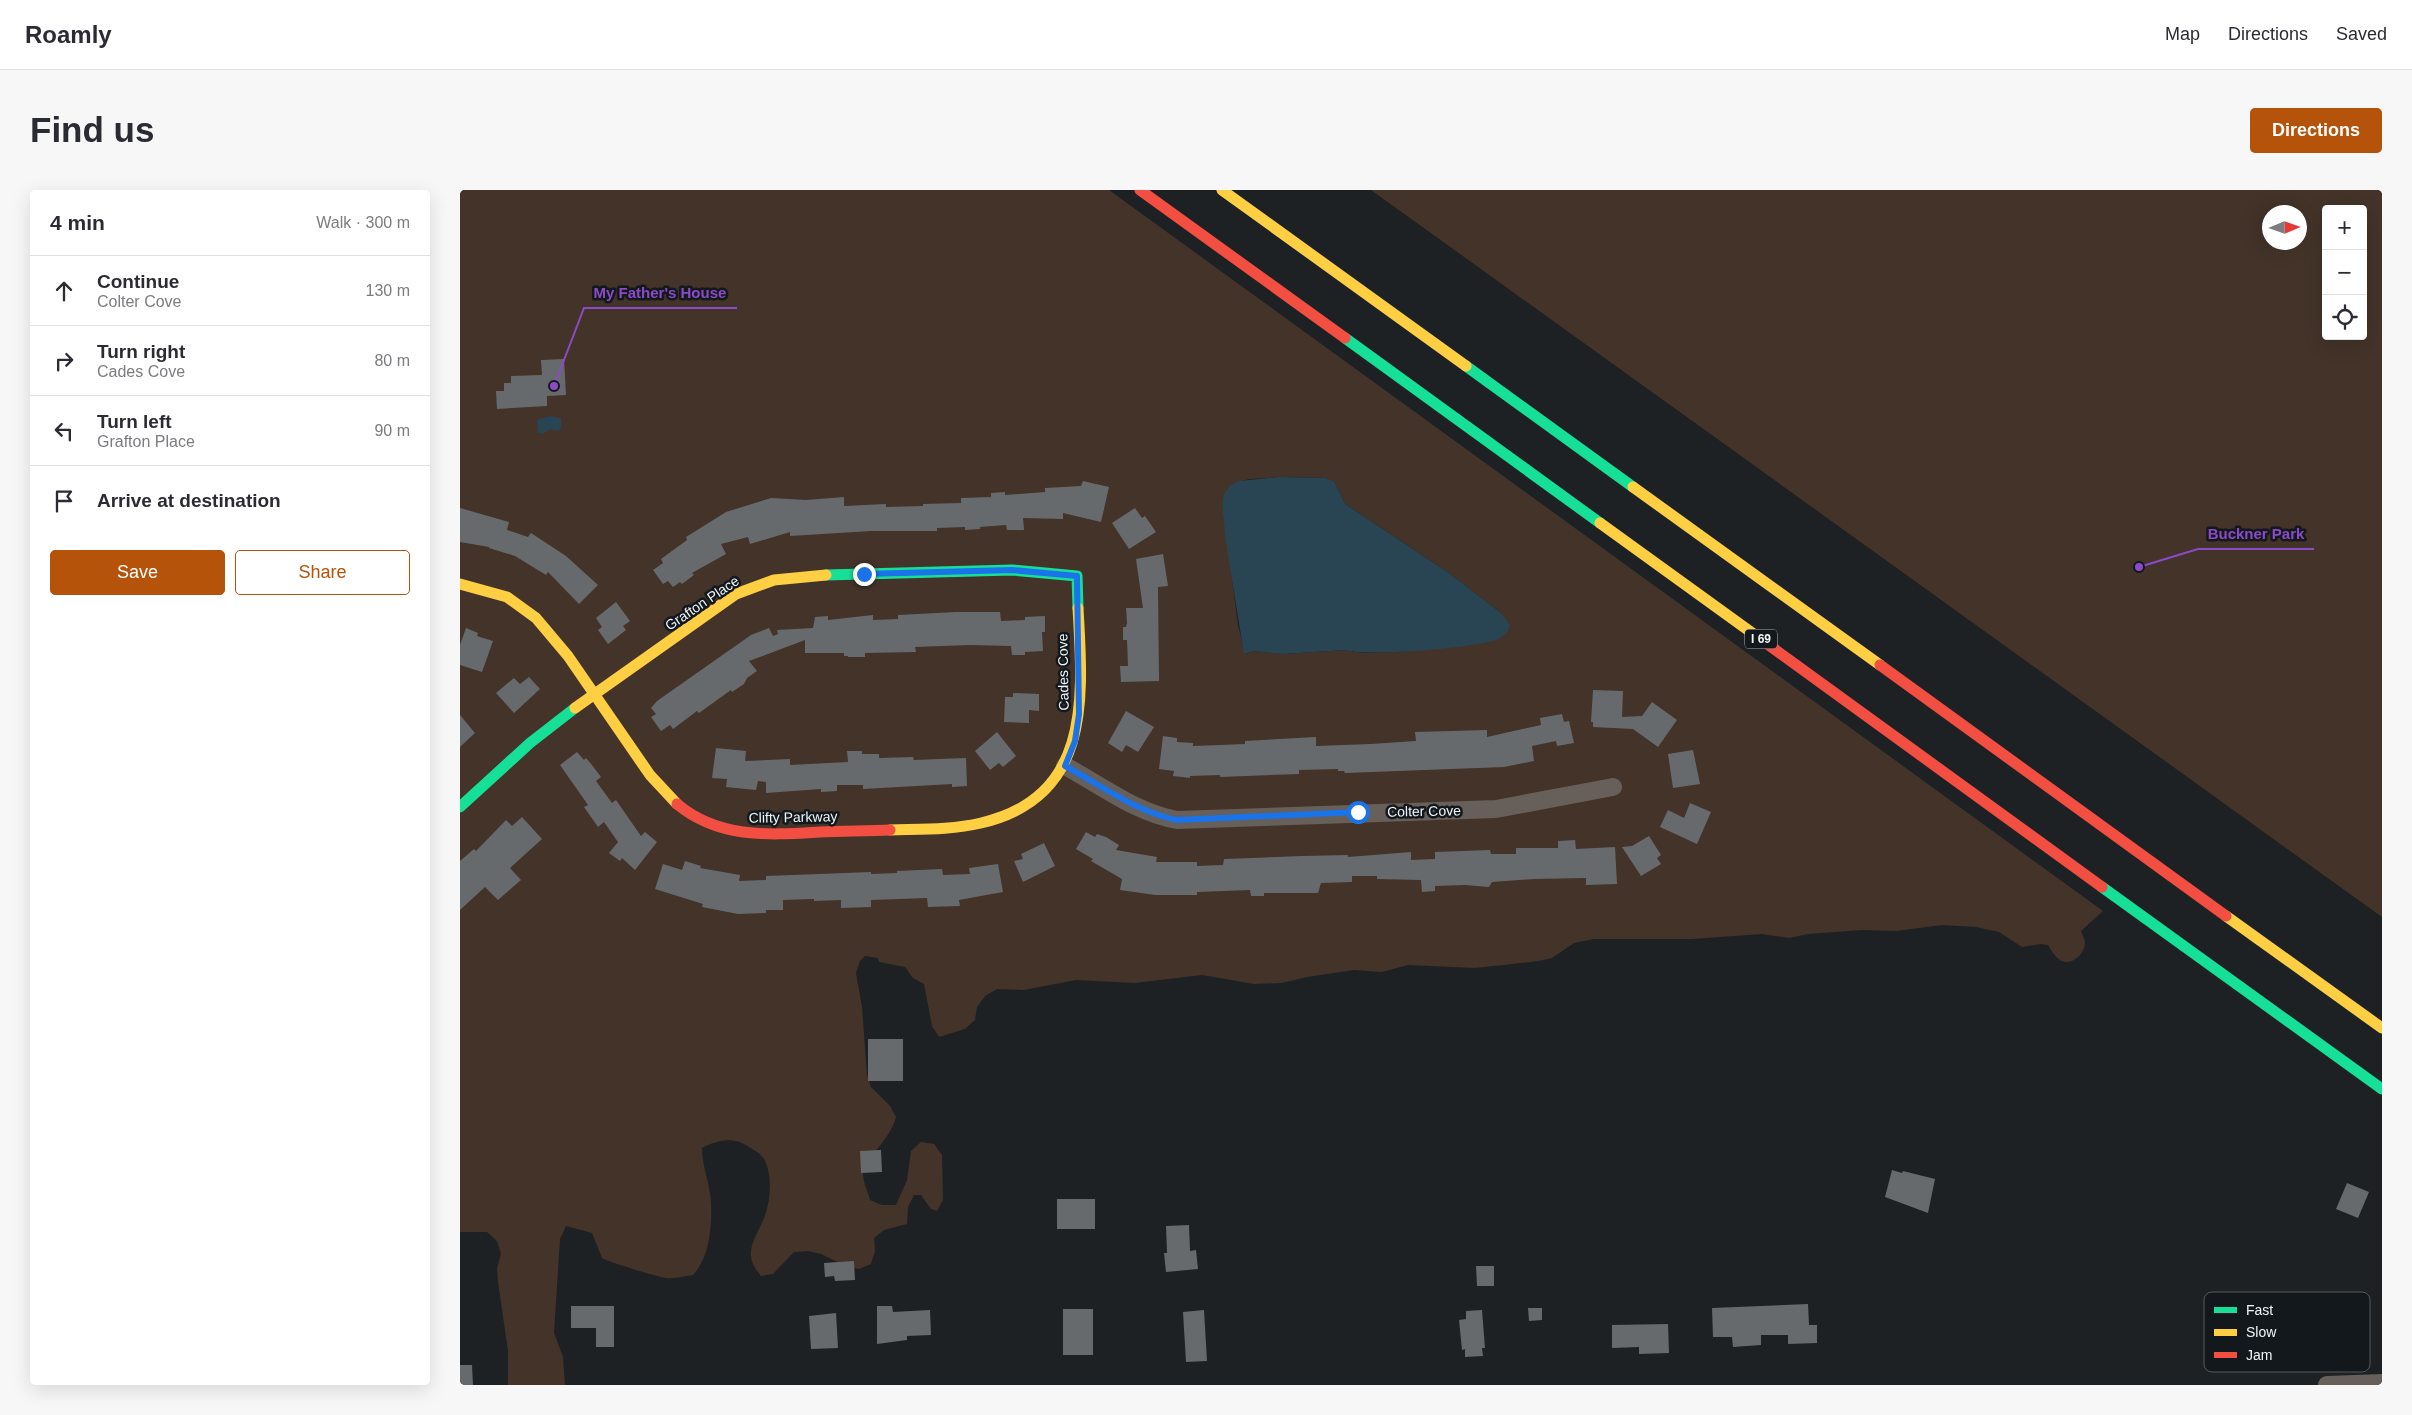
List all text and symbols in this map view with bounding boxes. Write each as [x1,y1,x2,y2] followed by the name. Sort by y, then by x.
[25,21,112,48] text: Roamly
[2165,24,2200,44] text: Map
[2228,24,2308,44] text: Directions
[2336,24,2387,44] text: Saved
[2250,108,2382,153] button: Directions
[30,110,154,149] text: Find us
[2262,205,2307,250] north arrow
[2322,205,2367,340] map controls
[2322,205,2367,250] button: +
[50,211,105,234] text: 4 min
[316,214,410,231] text: Walk · 300 m
[2322,250,2367,295] button: −
[97,271,179,292] text: Continue
[50,277,78,305] icon: ahead
[584,278,737,308] callout: My Father's House
[366,282,410,299] text: 130 m
[594,284,726,301] text: My Father's House
[97,293,181,310] text: Colter Cove
[2322,295,2367,340] button: locate
[97,341,185,362] text: Turn right
[50,347,78,375] icon: right
[374,352,410,369] text: 80 m
[97,363,185,380] text: Cades Cove
[97,411,172,432] text: Turn left
[50,417,78,445] icon: left
[374,422,410,439] text: 90 m
[97,433,195,450] text: Grafton Place
[50,487,78,515] icon: arrive
[97,490,281,511] text: Arrive at destination
[2198,519,2314,549] callout: Buckner Park
[2208,525,2305,542] text: Buckner Park
[50,550,225,595] button: Save
[235,550,410,595] button: Share
[853,563,876,586] route end
[662,572,742,634] street label: Grafton Place
[1745,629,1777,648] road number: I 69
[1054,633,1072,711] street label: Cades Cove
[1347,801,1370,824] route start
[1387,802,1461,820] street label: Colter Cove
[749,808,837,826] street label: Clifty Parkway
[2204,1292,2370,1372] legend
[2246,1302,2273,1318] text: Fast
[2246,1324,2277,1340] text: Slow
[2246,1347,2272,1363] text: Jam

